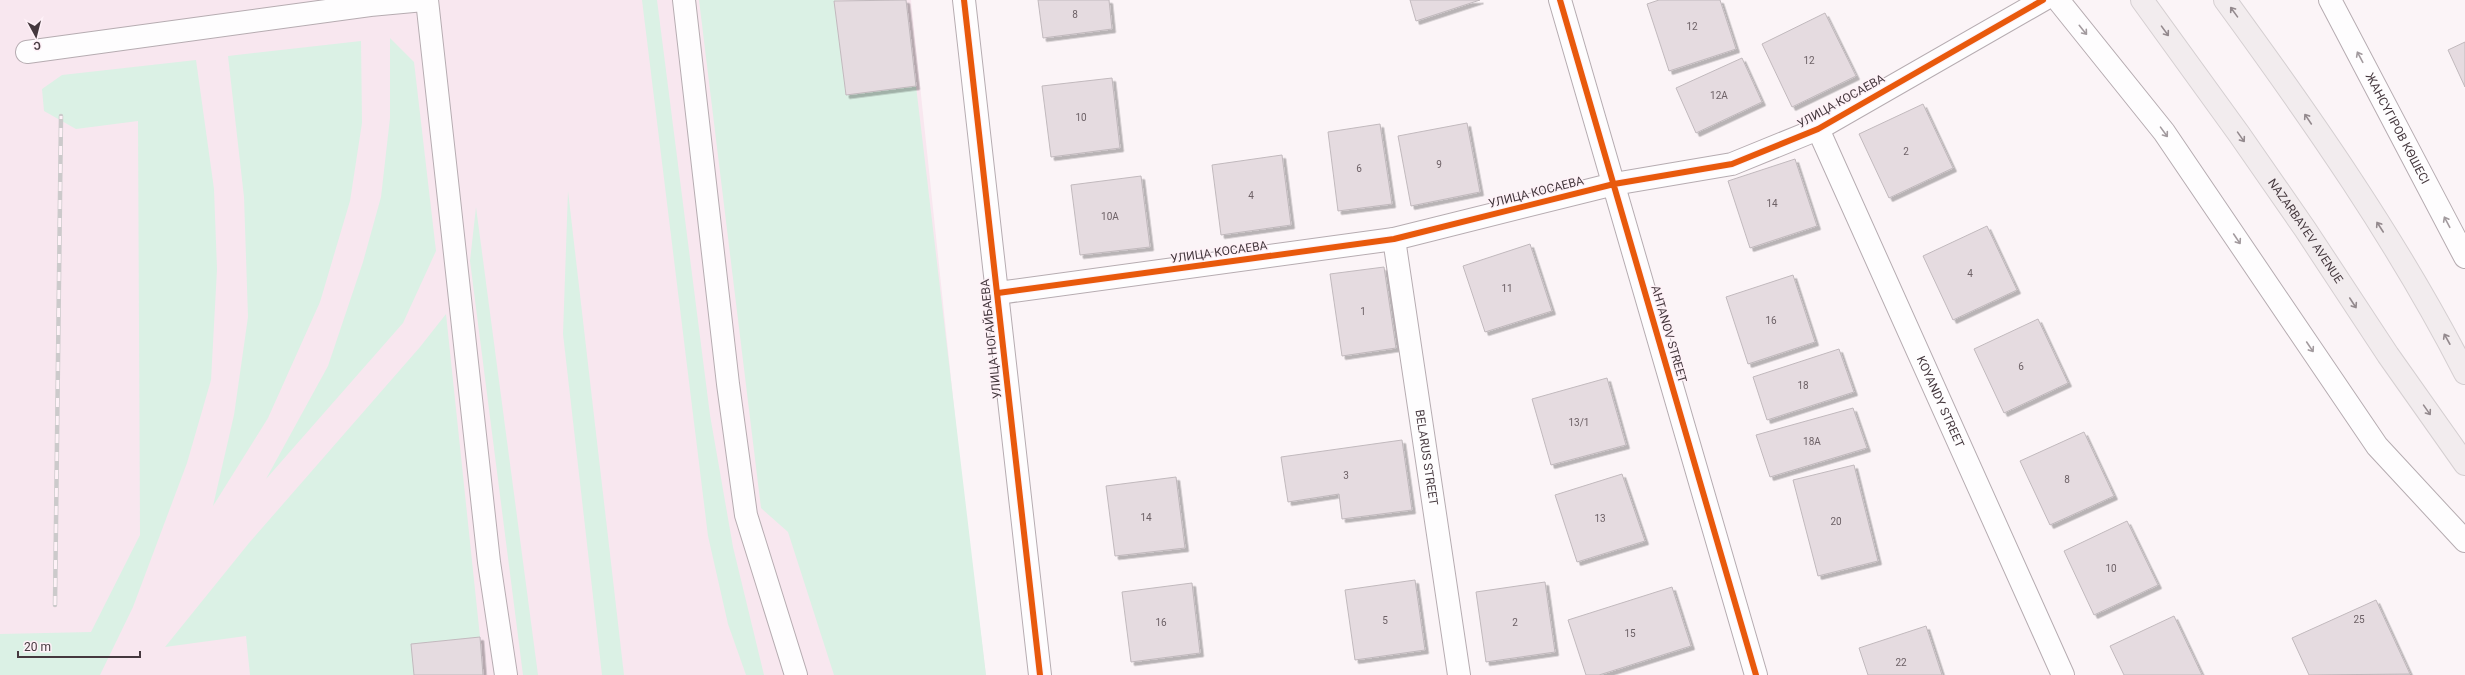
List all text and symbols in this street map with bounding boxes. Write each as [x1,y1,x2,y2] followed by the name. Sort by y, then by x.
[2230,7,2238,18] one-way arrow
[1072,9,1078,20] house number: 8
[16,16,56,56] north arrow
[1686,21,1698,32] house number: 12
[2078,25,2087,36] one-way arrow
[2161,26,2169,37] one-way arrow
[33,39,42,52] text: С
[2356,52,2364,64] one-way arrow
[1803,55,1815,66] house number: 12
[2363,70,2432,186] street label: ЖАНСҮГІРОВ КӨШЕСІ
[1795,71,1887,131] street label: УЛИЦА КОСАЕВА
[1710,90,1728,101] house number: 12А
[1075,112,1087,123] house number: 10
[2304,114,2312,125] one-way arrow
[2160,126,2168,137] one-way arrow
[2237,131,2245,142] one-way arrow
[1903,146,1909,157] house number: 2
[1436,159,1442,170] house number: 9
[1356,163,1362,174] house number: 6
[1487,173,1585,211] street label: УЛИЦА КОСАЕВА
[2265,176,2346,286] street label: NAZARBAYEV AVENUE
[1248,190,1254,201] house number: 4
[1766,198,1778,209] house number: 14
[1101,211,1119,222] house number: 10А
[2443,216,2450,228] one-way arrow
[2376,221,2384,233] one-way arrow
[2233,234,2241,245] one-way arrow
[1170,238,1268,266] street label: УЛИЦА КОСАЕВА
[1967,268,1973,279] house number: 4
[977,278,1004,400] street label: УЛИЦА НОГАЙБАЕВА
[1501,283,1513,294] house number: 11
[1648,284,1690,384] street label: AHTANOV STREET
[2349,297,2357,309] one-way arrow
[1360,306,1366,317] house number: 1
[1765,315,1777,326] house number: 16
[2442,333,2450,345] one-way arrow
[2306,341,2314,352] one-way arrow
[1914,354,1967,450] street label: KOYANDY STREET
[2018,361,2024,372] house number: 6
[1797,380,1809,391] house number: 18
[2422,404,2431,415] one-way arrow
[1413,409,1441,506] street label: BELARUS STREET
[1569,417,1590,428] house number: 13/1
[1803,436,1821,447] house number: 18А
[1343,470,1349,481] house number: 3
[2064,474,2070,485] house number: 8
[1140,512,1152,523] house number: 14
[1594,513,1606,524] house number: 13
[1830,516,1842,527] house number: 20
[2105,563,2117,574] house number: 10
[2353,614,2365,625] house number: 25
[1382,615,1388,626] house number: 5
[1155,617,1167,628] house number: 16
[1512,617,1518,628] house number: 2
[1624,628,1636,639] house number: 15
[18,633,140,659] scale bar
[24,640,51,654] text: 20 m
[1895,657,1907,668] house number: 22

